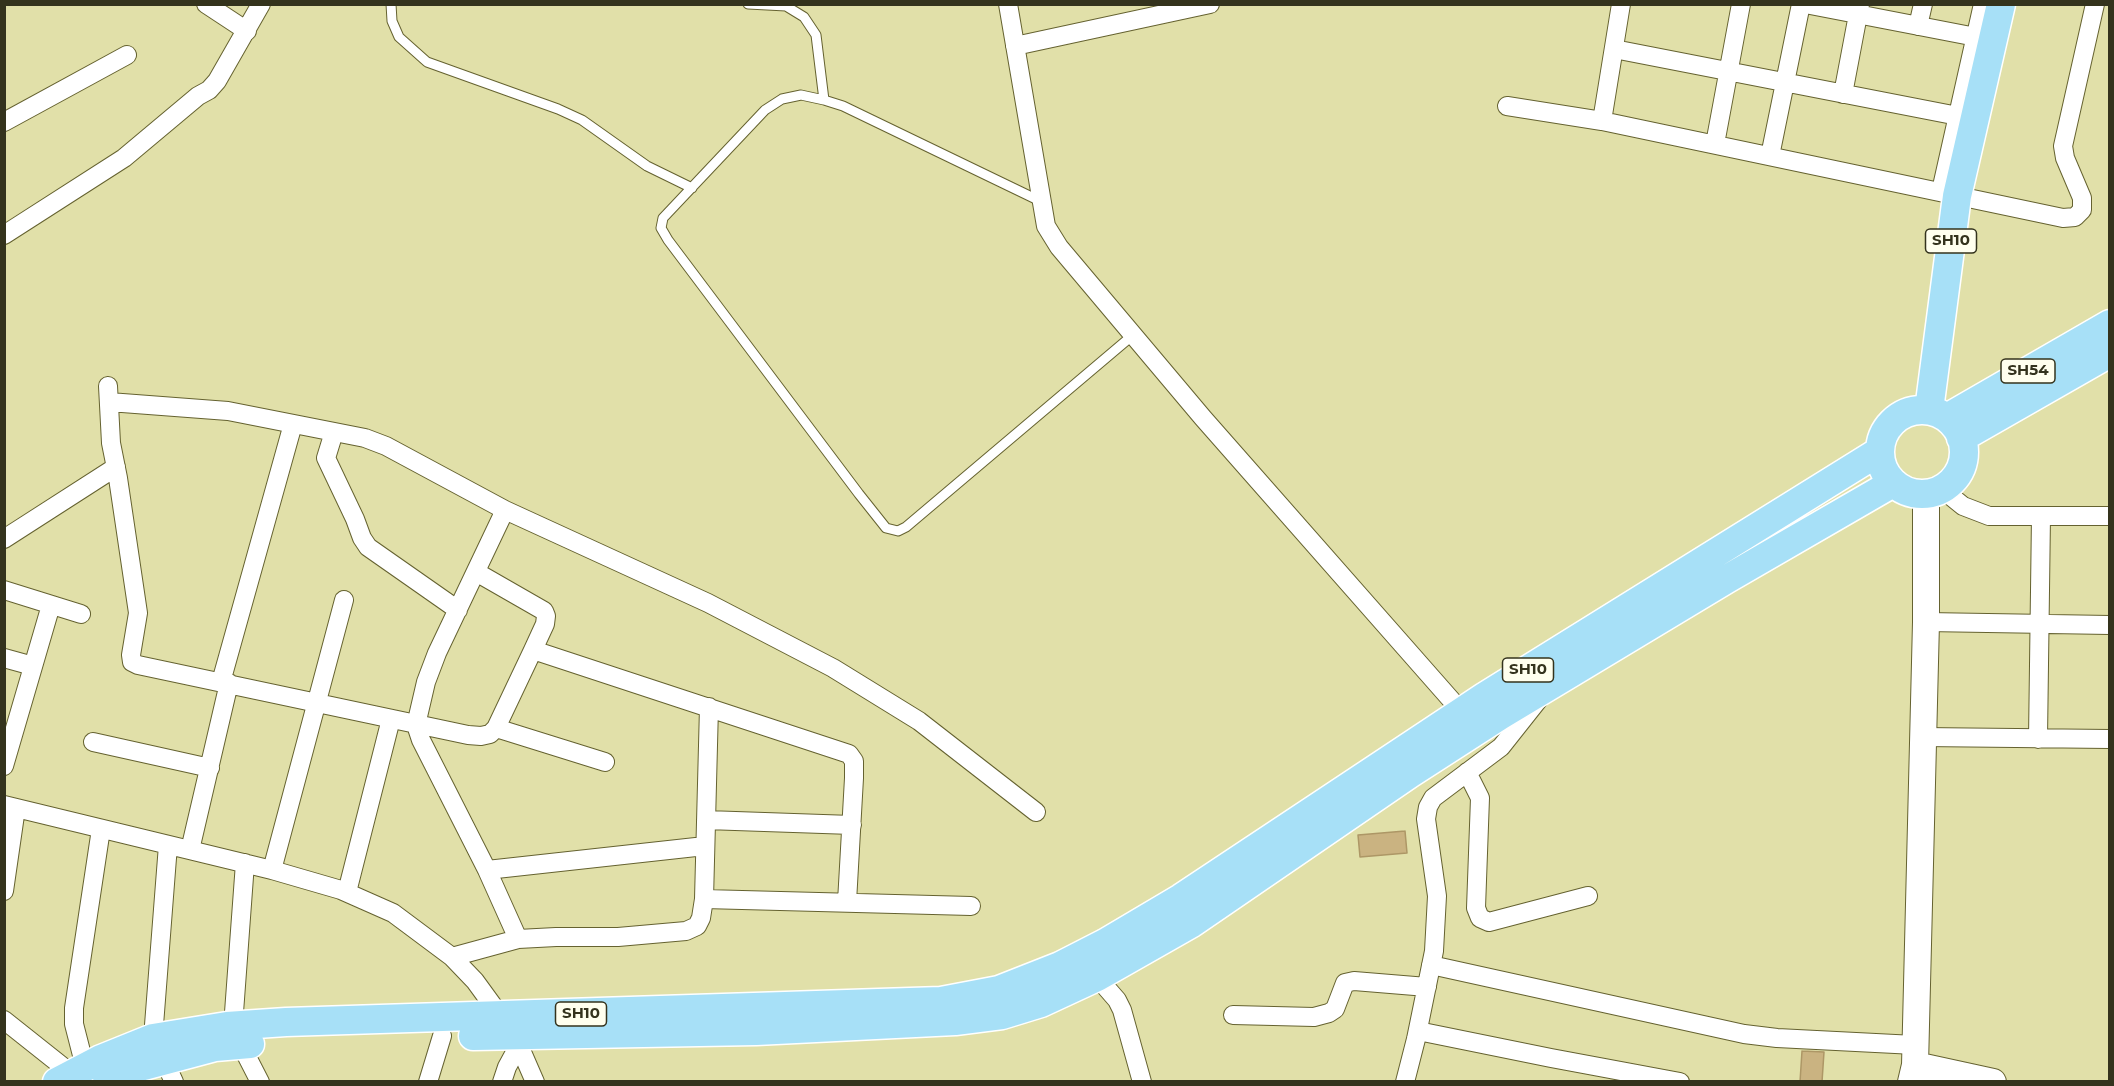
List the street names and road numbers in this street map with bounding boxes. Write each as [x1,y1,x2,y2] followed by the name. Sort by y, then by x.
[1926,229,1976,253] road number: SH10
[2001,359,2055,383] road number: SH54
[1502,658,1553,682] road number: SH10
[556,1002,606,1026] road number: SH10

